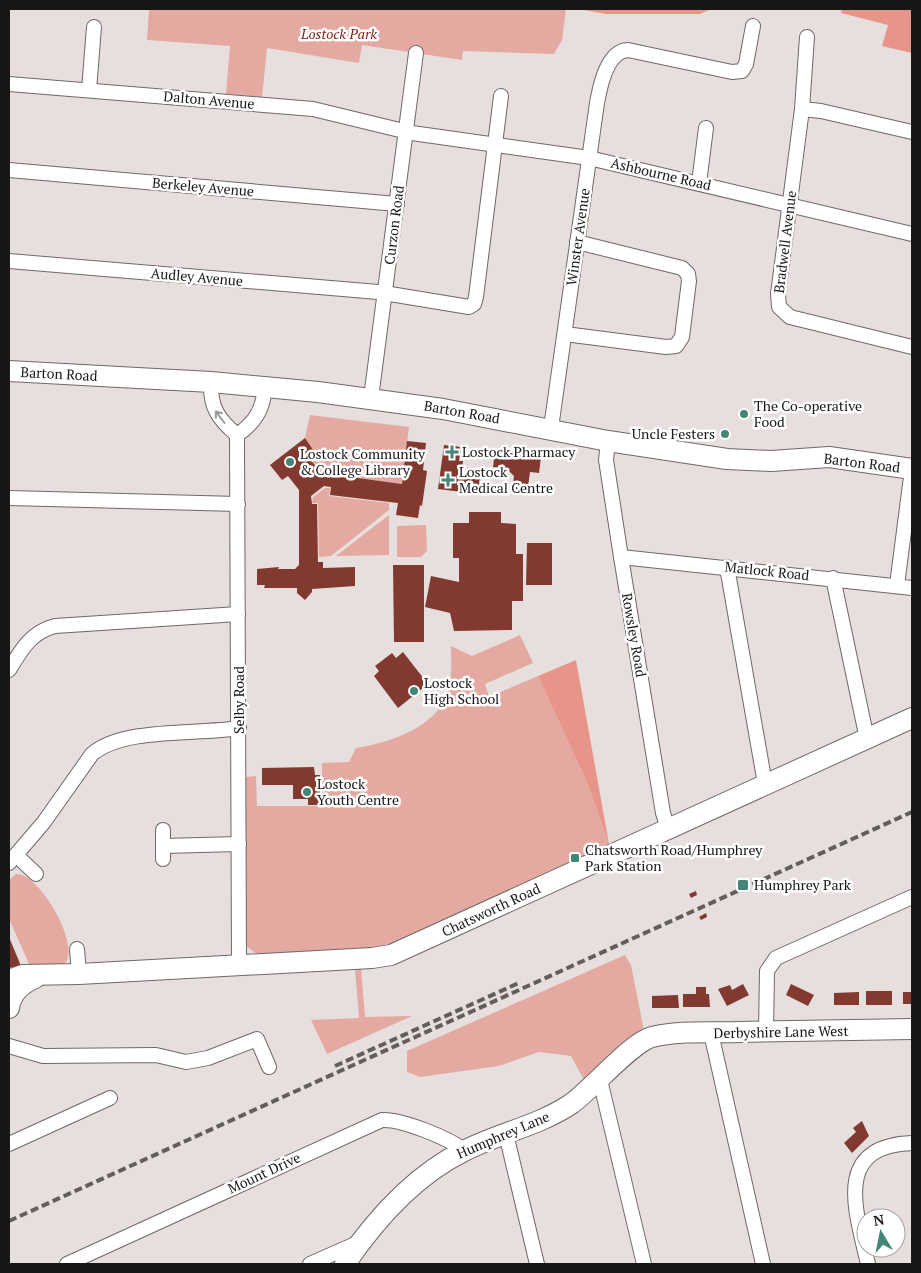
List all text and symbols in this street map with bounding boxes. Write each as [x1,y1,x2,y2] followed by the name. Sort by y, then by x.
[300,24,377,43] park label: Lostock Park
[163,86,255,113] street label: Dalton Avenue
[609,153,713,194] street label: Ashbourne Road
[151,173,255,200] street label: Berkeley Avenue
[379,184,408,266] street label: Curzon Road
[561,187,594,287] street label: Winster Avenue
[769,190,800,294] street label: Bradwell Avenue
[150,263,244,290] street label: Audley Avenue
[20,362,98,385] street label: Barton Road
[423,395,502,428] street label: Barton Road
[754,396,862,431] place label: The Co-operative Food
[738,408,750,420] marker: The Co-operative Food
[214,411,225,424] one-way arrow
[632,424,715,443] place label: Uncle Festers
[719,428,731,440] marker: Uncle Festers
[462,442,576,461] place label: Lostock Pharmacy
[300,444,426,479] place label: Lostock Community & College Library
[446,446,458,458] marker: Lostock Pharmacy
[823,448,902,477] street label: Barton Road
[284,456,296,468] marker: Lostock Community & College Library
[459,462,553,497] place label: Lostock Medical Centre
[441,473,455,487] marker: Lostock Medical Centre
[724,557,810,584] street label: Matlock Road
[618,591,651,679] street label: Rowsley Road
[229,666,248,734] street label: Selby Road
[424,673,499,708] place label: Lostock High School
[408,685,420,697] marker: Lostock High School
[317,774,399,809] place label: Lostock Youth Centre
[301,786,313,798] marker: Lostock Youth Centre
[585,840,763,875] place label: Chatsworth Road/Humphrey Park Station
[569,852,581,864] marker: Chatsworth Road/Humphrey Park Station
[754,875,852,894] place label: Humphrey Park
[438,878,543,941] street label: Chatsworth Road
[736,878,750,892] marker: Humphrey Park
[713,1021,849,1042] street label: Derbyshire Lane West
[453,1106,552,1163] street label: Humphrey Lane
[224,1147,303,1198] street label: Mount Drive
[856,1208,906,1258] north arrow
[872,1209,886,1230] text: N

